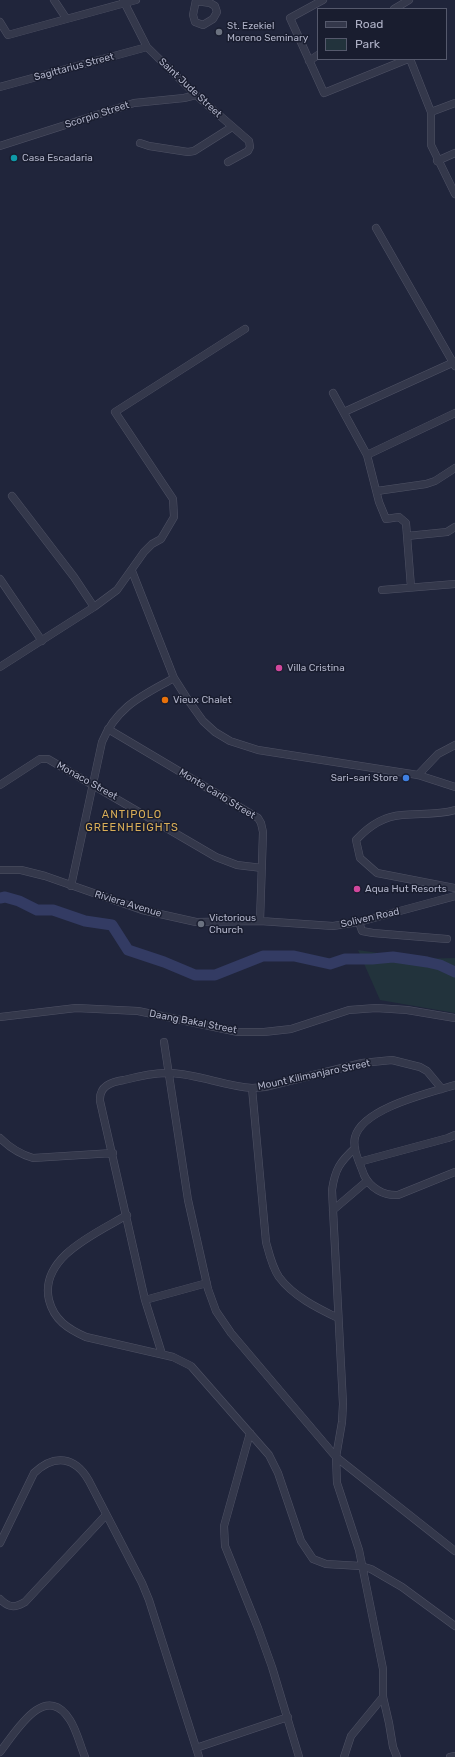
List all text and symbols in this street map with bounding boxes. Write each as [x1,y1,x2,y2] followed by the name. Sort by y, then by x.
[317,8,447,60] legend
[355,17,383,31] text: Road
[227,20,308,44] place label: St. Ezekiel Moreno Seminary
[214,27,224,37] marker: St. Ezekiel Moreno Seminary
[355,37,380,51] text: Park
[33,51,115,83] street label: Sagittarius Street
[156,56,224,120] street label: Saint Jude Street
[63,99,131,131] street label: Scorpio Street
[22,152,93,164] place label: Casa Escadaria
[9,153,19,163] marker: Casa Escadaria
[287,662,345,674] place label: Villa Cristina
[274,663,284,673] marker: Villa Cristina
[173,694,232,706] place label: Vieux Chalet
[160,695,170,705] marker: Vieux Chalet
[54,759,120,803] street label: Monaco Street
[177,766,257,822] street label: Monte Carlo Street
[331,772,398,784] place label: Sari-sari Store
[401,773,411,783] marker: Sari-sari Store
[85,808,179,834] district label: ANTIPOLO GREENHEIGHTS
[365,883,447,895] place label: Aqua Hut Resorts
[352,884,362,894] marker: Aqua Hut Resorts
[93,888,163,920] street label: Riviera Avenue
[339,905,401,931] street label: Soliven Road
[209,912,256,936] place label: Victorious Church
[196,919,206,929] marker: Victorious Church
[148,1008,238,1036] street label: Daang Bakal Street
[257,1057,371,1093] street label: Mount Kilimanjaro Street

